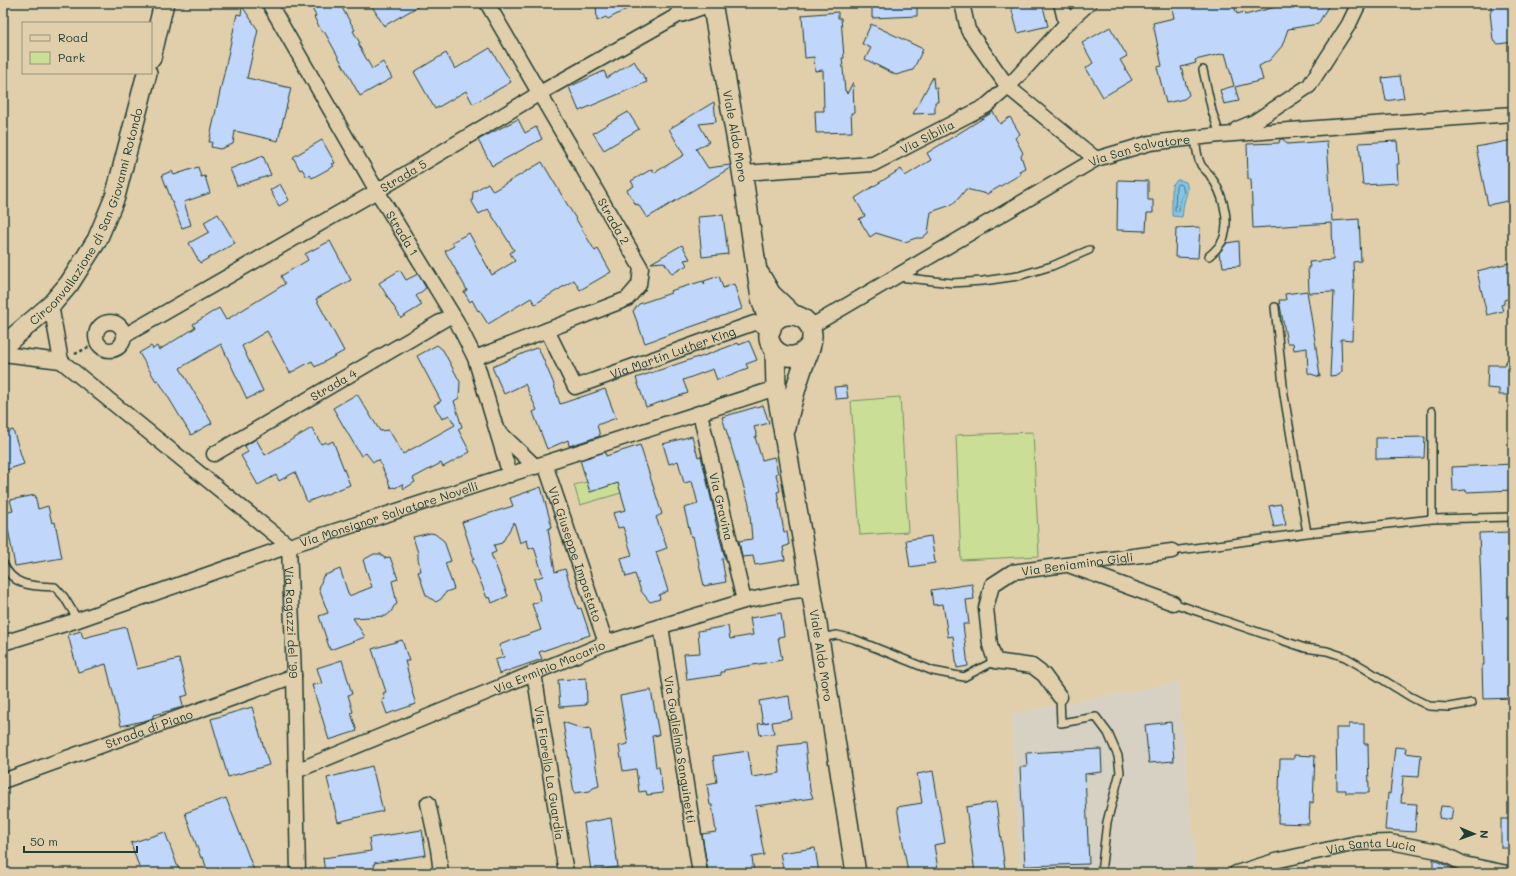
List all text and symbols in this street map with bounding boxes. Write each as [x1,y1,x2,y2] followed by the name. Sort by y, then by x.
[22,22,152,74] legend
[58,29,88,45] text: Road
[58,49,85,65] text: Park
[720,89,752,183] street label: Viale Aldo Moro
[26,106,146,328] street label: Circonvallazione di San Giovanni Rotondo
[897,116,957,157] street label: Via Sibilia
[1085,130,1191,170] street label: Via San Salvatore
[377,155,429,195] street label: Strada 5
[594,195,634,247] street label: Strada 2
[383,208,422,258] street label: Strada 1
[608,322,737,382] street label: Via Martin Luther King
[307,364,359,404] street label: Strada 4
[706,471,738,542] street label: Via Gravina
[298,477,480,550] street label: Via Monsignor Salvatore Novelli
[545,484,606,624] street label: Via Giuseppe Impastato
[1020,548,1134,579] street label: Via Beniamino Gigli
[282,566,302,679] street label: Via Ragazzi del '99
[807,608,837,702] street label: Viale Aldo Moro
[491,636,607,696] street label: Via Erminio Macario
[661,674,700,824] street label: Via Guglielmo Sanguinetti
[531,704,569,841] street label: Via Fiorello La Guardia
[103,705,195,752] street label: Strada di Piano
[1454,814,1494,854] north arrow
[24,828,137,854] scale bar
[1477,830,1492,839] text: N
[30,833,58,849] text: 50 m
[1325,834,1418,858] street label: Via Santa Lucia

